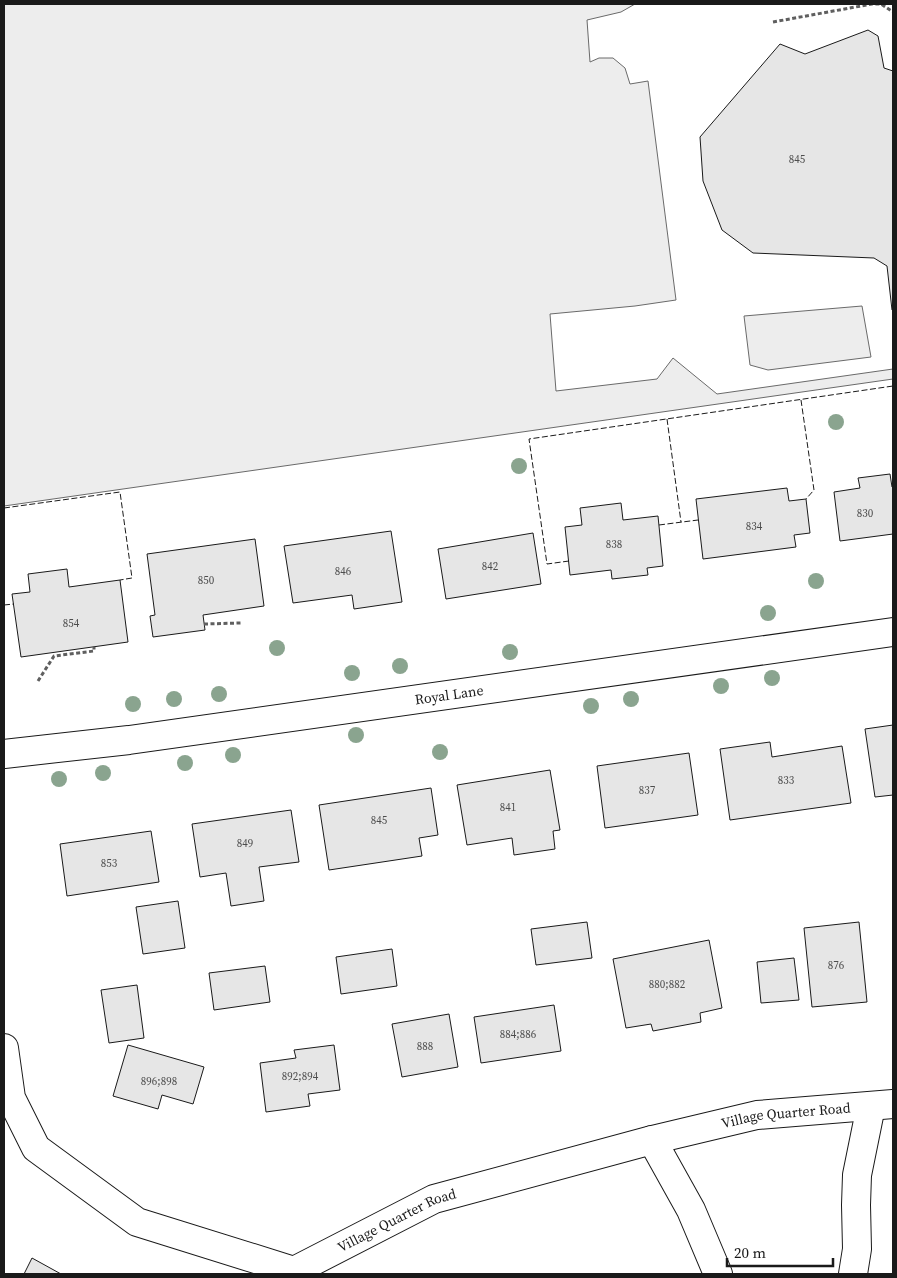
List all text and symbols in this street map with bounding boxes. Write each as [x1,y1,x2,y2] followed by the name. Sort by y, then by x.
[789,152,806,167] house number: 845
[857,506,874,521] house number: 830
[746,519,763,534] house number: 834
[606,537,622,552] house number: 838
[482,559,499,574] house number: 842
[335,564,352,579] house number: 846
[198,573,215,588] house number: 850
[63,616,80,631] house number: 854
[413,680,485,709] street label: Royal Lane
[778,773,795,788] house number: 833
[639,783,656,798] house number: 837
[500,800,516,815] house number: 841
[371,813,388,828] house number: 845
[237,836,253,851] house number: 849
[101,856,118,871] house number: 853
[828,958,845,973] house number: 876
[649,977,686,992] house number: 880;882
[500,1027,537,1042] house number: 884;886
[417,1039,433,1054] house number: 888
[282,1069,319,1084] house number: 892;894
[141,1074,177,1089] house number: 896;898
[719,1097,851,1133] street label: Village Quarter Road
[334,1183,458,1257] street label: Village Quarter Road
[727,1236,833,1268] scale bar
[734,1242,766,1263] text: 20 m

